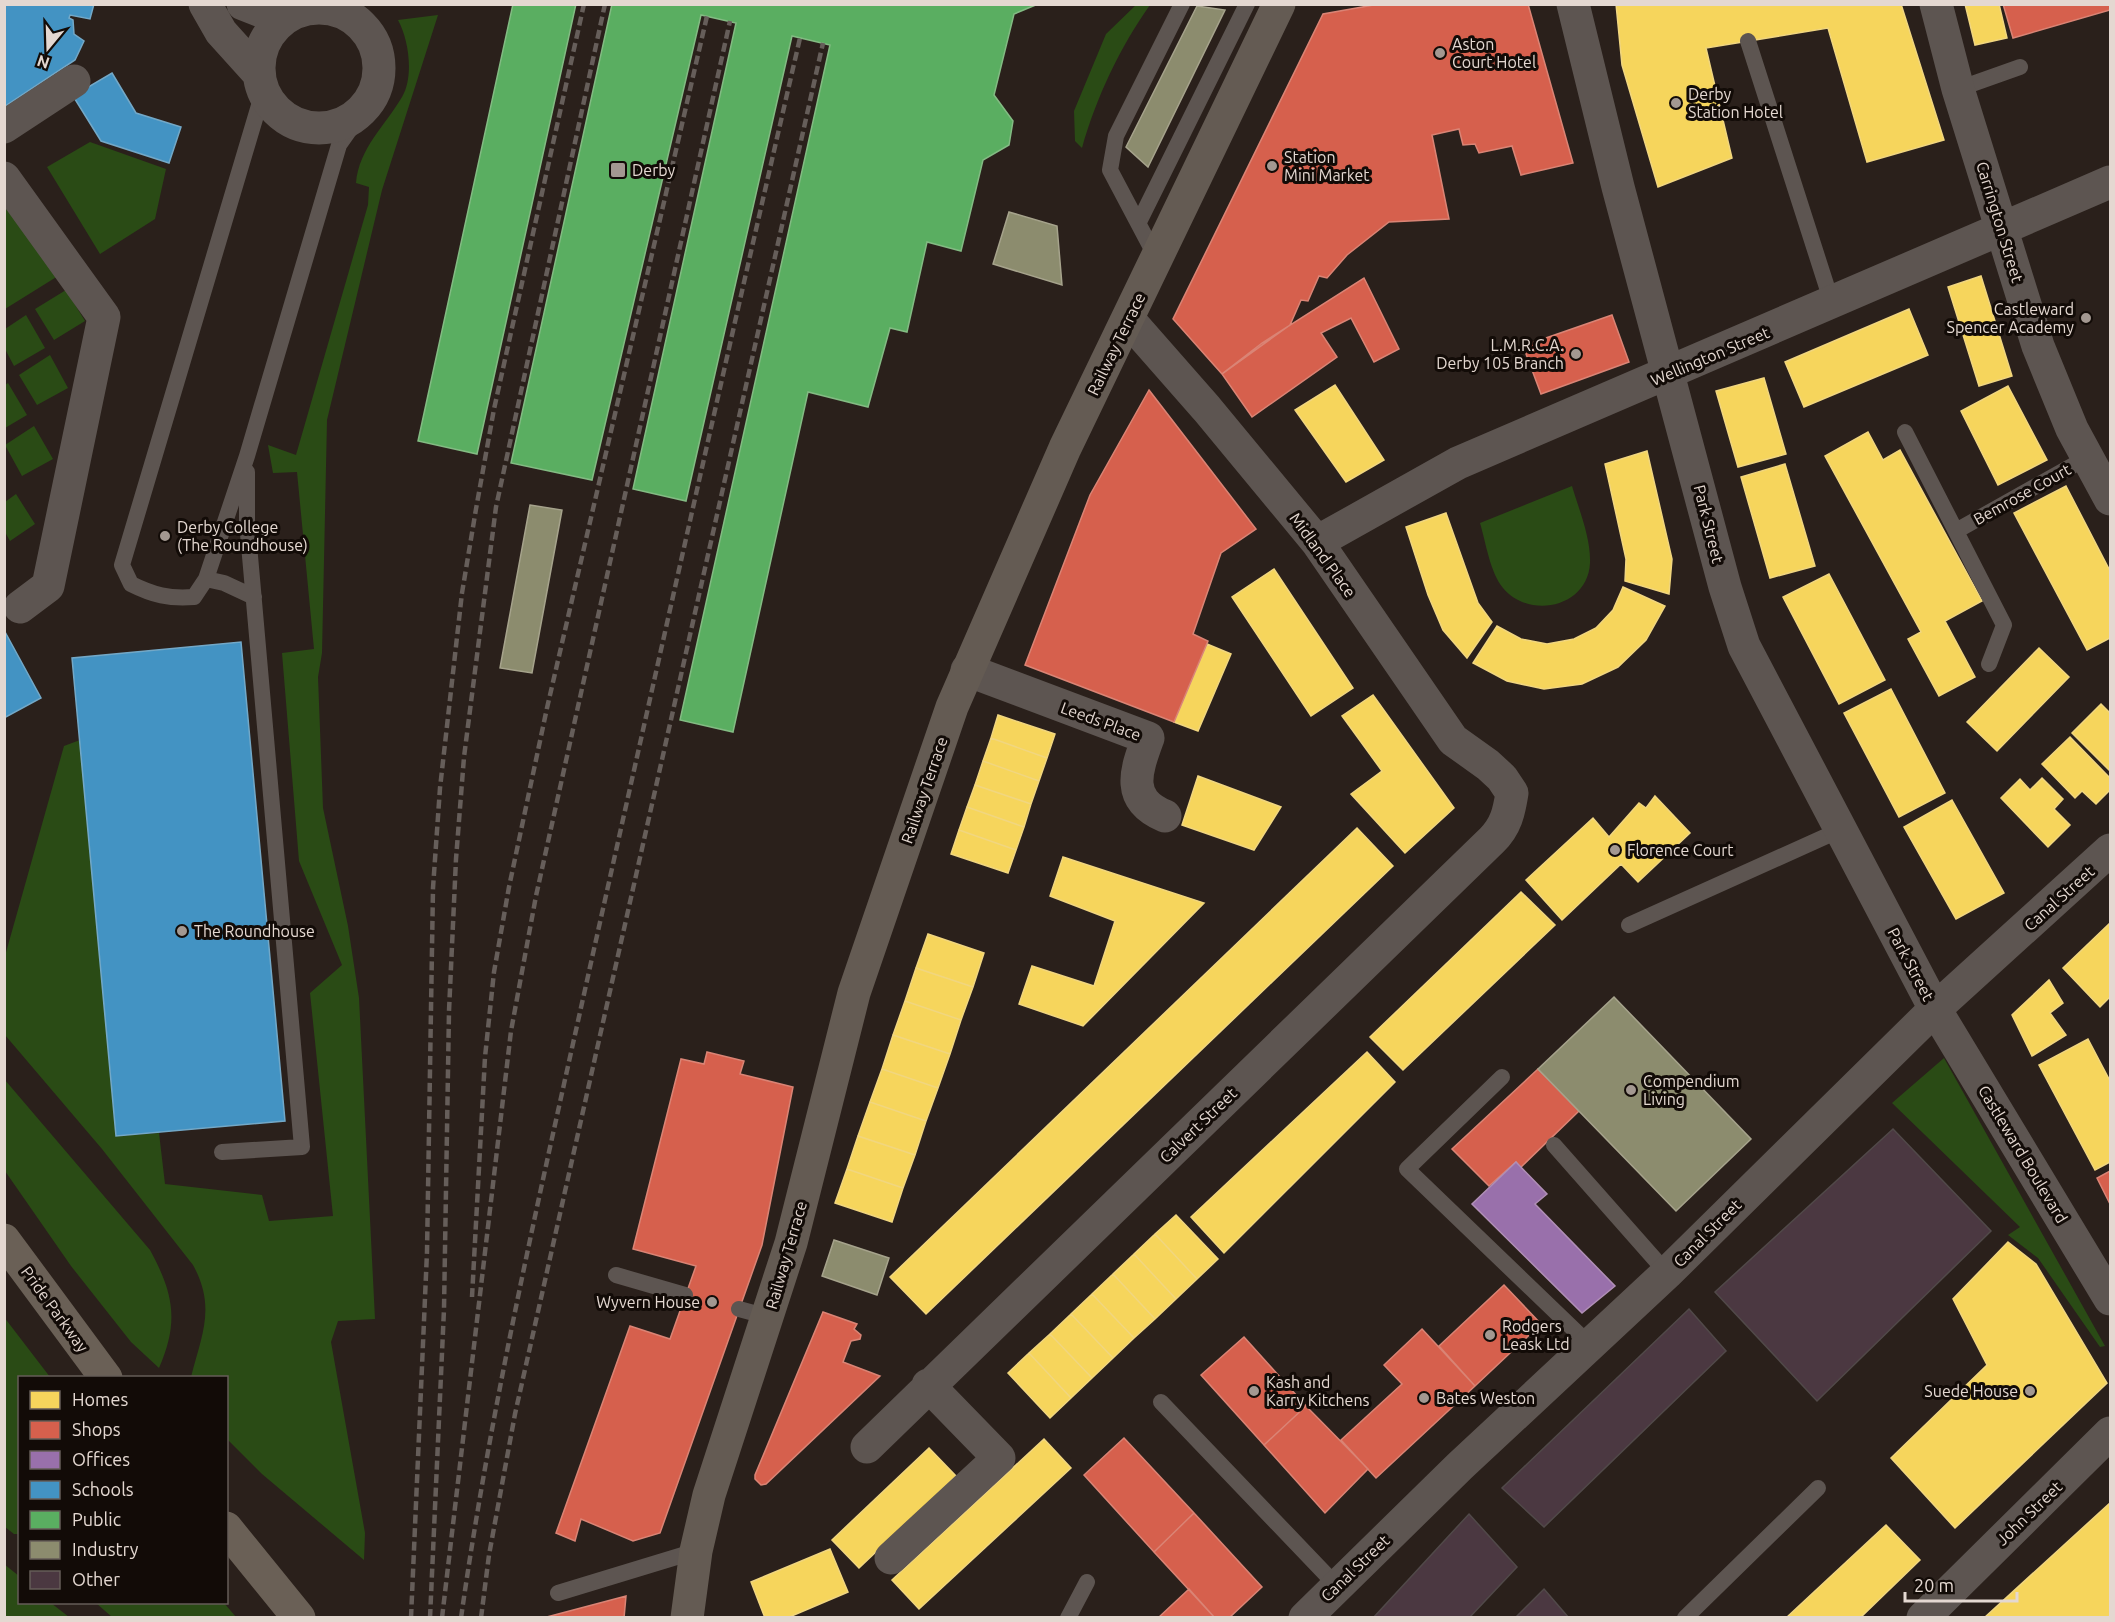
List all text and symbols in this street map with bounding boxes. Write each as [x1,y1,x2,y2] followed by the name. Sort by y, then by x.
[18,18,78,78] north arrow
[1452,35,1536,71] place label: Aston Court Hotel
[1433,46,1447,60] marker: Aston Court Hotel
[35,52,52,73] text: N
[1688,85,1783,121] place label: Derby Station Hotel
[1669,96,1683,110] marker: Derby Station Hotel
[1284,148,1370,184] place label: Station Mini Market
[1265,159,1279,173] marker: Station Mini Market
[1973,159,2027,285] street label: Carrington Street
[609,161,627,179] marker: Derby
[632,161,676,179] place label: Derby
[1083,290,1149,398] street label: Railway Terrace
[1947,300,2074,336] place label: Castleward Spencer Academy
[2079,311,2093,325] marker: Castleward Spencer Academy
[1648,323,1773,389] street label: Wellington Street
[1436,336,1564,372] place label: L.M.R.C.A. Derby 105 Branch
[1569,347,1583,361] marker: L.M.R.C.A. Derby 105 Branch
[1970,460,2074,528] street label: Bemrose Court
[1691,483,1728,566] street label: Park Street
[1286,509,1360,601] street label: Midland Place
[177,518,308,555] place label: Derby College (The Roundhouse)
[158,529,172,543] marker: Derby College (The Roundhouse)
[1058,698,1144,744] street label: Leeds Place
[897,734,951,846] street label: Railway Terrace
[1627,841,1734,859] place label: Florence Court
[1608,843,1622,857] marker: Florence Court
[2020,861,2098,934] street label: Canal Street
[194,922,315,940] place label: The Roundhouse
[175,924,189,938] marker: The Roundhouse
[1884,924,1938,1004] street label: Park Street
[1643,1072,1739,1108] place label: Compendium Living
[1975,1082,2071,1226] street label: Castleward Boulevard
[1156,1083,1241,1166] street label: Calvert Street
[1624,1083,1638,1097] marker: Compendium Living
[1670,1195,1745,1270] street label: Canal Street
[762,1199,810,1311] street label: Railway Terrace
[18,1263,92,1356] street label: Pride Parkway
[596,1293,700,1311] place label: Wyvern House
[705,1295,719,1309] marker: Wyvern House
[1502,1317,1570,1353] place label: Rodgers Leask Ltd
[1483,1328,1497,1342] marker: Rodgers Leask Ltd
[1266,1373,1370,1409] place label: Kash and Karry Kitchens
[18,1376,228,1604] legend
[1924,1382,2018,1400] place label: Suede House
[1247,1384,1261,1398] marker: Kash and Karry Kitchens
[2023,1384,2037,1398] marker: Suede House
[72,1389,129,1409] text: Homes
[1436,1389,1535,1407] place label: Bates Weston
[1417,1391,1431,1405] marker: Bates Weston
[72,1419,121,1439] text: Shops
[72,1449,130,1469] text: Offices
[1993,1477,2066,1549] street label: John Street
[72,1479,134,1499] text: Schools
[72,1509,121,1529] text: Public
[1317,1530,1393,1605] street label: Canal Street
[72,1539,139,1559] text: Industry
[1905,1565,2018,1603] scale bar
[72,1569,120,1589] text: Other
[1914,1575,1954,1595] text: 20 m

